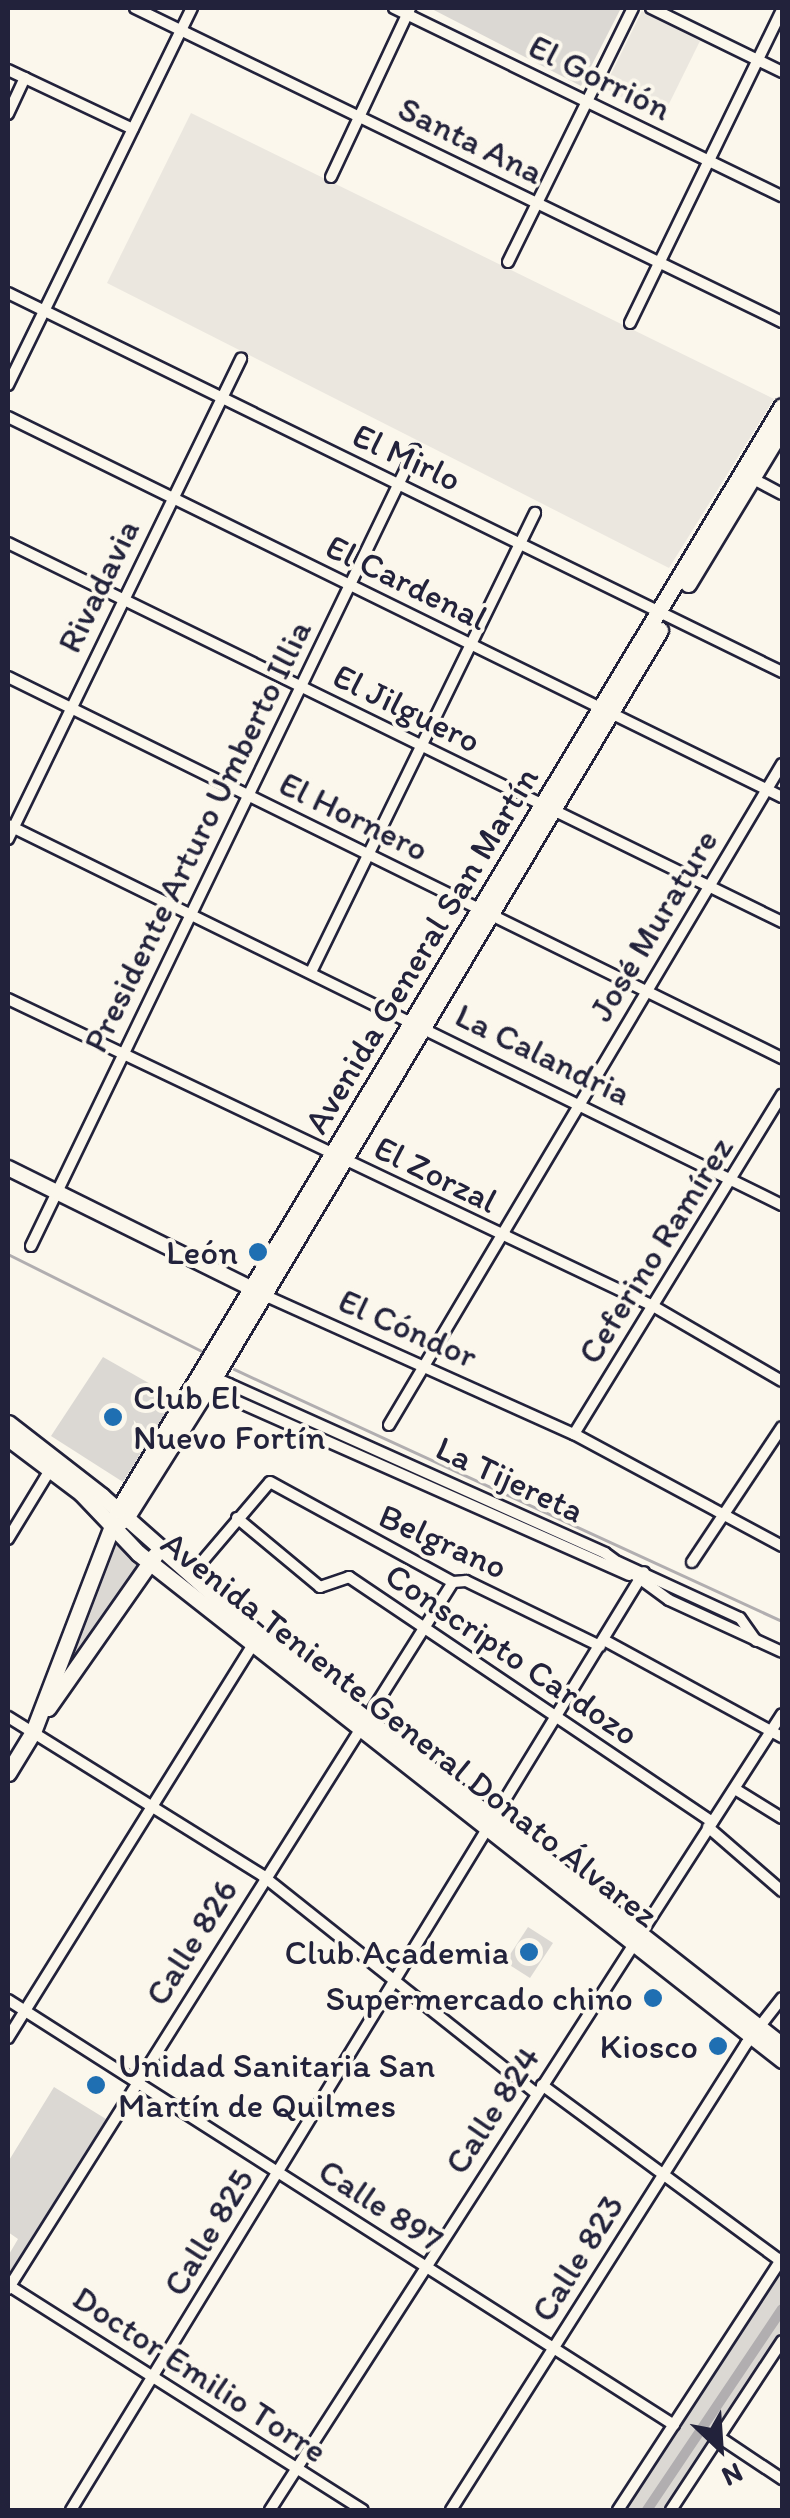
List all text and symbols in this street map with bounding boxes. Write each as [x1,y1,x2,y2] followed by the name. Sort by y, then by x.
[522,25,678,129] street label: El Gorrión
[392,87,550,193] street label: Santa Ana
[346,414,468,500] street label: El Mirlo
[48,513,148,659] street label: Rivadavia
[319,525,495,639] street label: El Cardenal
[74,613,320,1059] street label: Presidente Arturo Umberto Illia
[326,654,488,762] street label: El Jilguero
[295,759,547,1141] street label: Avenida General San Martín
[273,762,435,870] street label: El Hornero
[579,822,727,1028] street label: José Murature
[448,993,638,1115] street label: La Calandria
[368,1126,504,1222] street label: El Zorzal
[568,1128,742,1372] street label: Ceferino Ramírez
[166,1231,238,1273] place label: León
[247,1241,269,1263] marker: León
[332,1279,484,1377] street label: El Cóndor
[133,1376,325,1458] place label: Club El Nuevo Fortín
[102,1406,124,1428] marker: Club El Nuevo Fortín
[429,1426,591,1532] street label: La Tijereta
[372,1494,514,1588] street label: Belgrano
[153,1522,667,1936] street label: Avenida Teniente General Donato Álvarez
[377,1554,647,1754] street label: Conscripto Cardozo
[136,1871,246,2013] street label: Calle 826
[282,1931,509,1973] place label: Club Academia
[518,1941,540,1963] marker: Club Academia
[326,1977,633,2019] place label: Supermercado chino
[642,1987,664,2009] marker: Supermercado chino
[600,2025,698,2067] place label: Kiosco
[707,2035,729,2057] marker: Kiosco
[435,2038,549,2182] street label: Calle 824
[118,2044,436,2126] place label: Unidad Sanitaria San Martín de Quilmes
[83,2072,109,2098] marker: Unidad Sanitaria San Martín de Quilmes
[311,2149,451,2261] street label: Calle 897
[154,2161,262,2303] street label: Calle 825
[522,2187,632,2329] street label: Calle 823
[67,2277,333,2471] street label: Doctor Emilio Torre
[670,2398,770,2498] north arrow
[717,2456,748,2495] text: N

